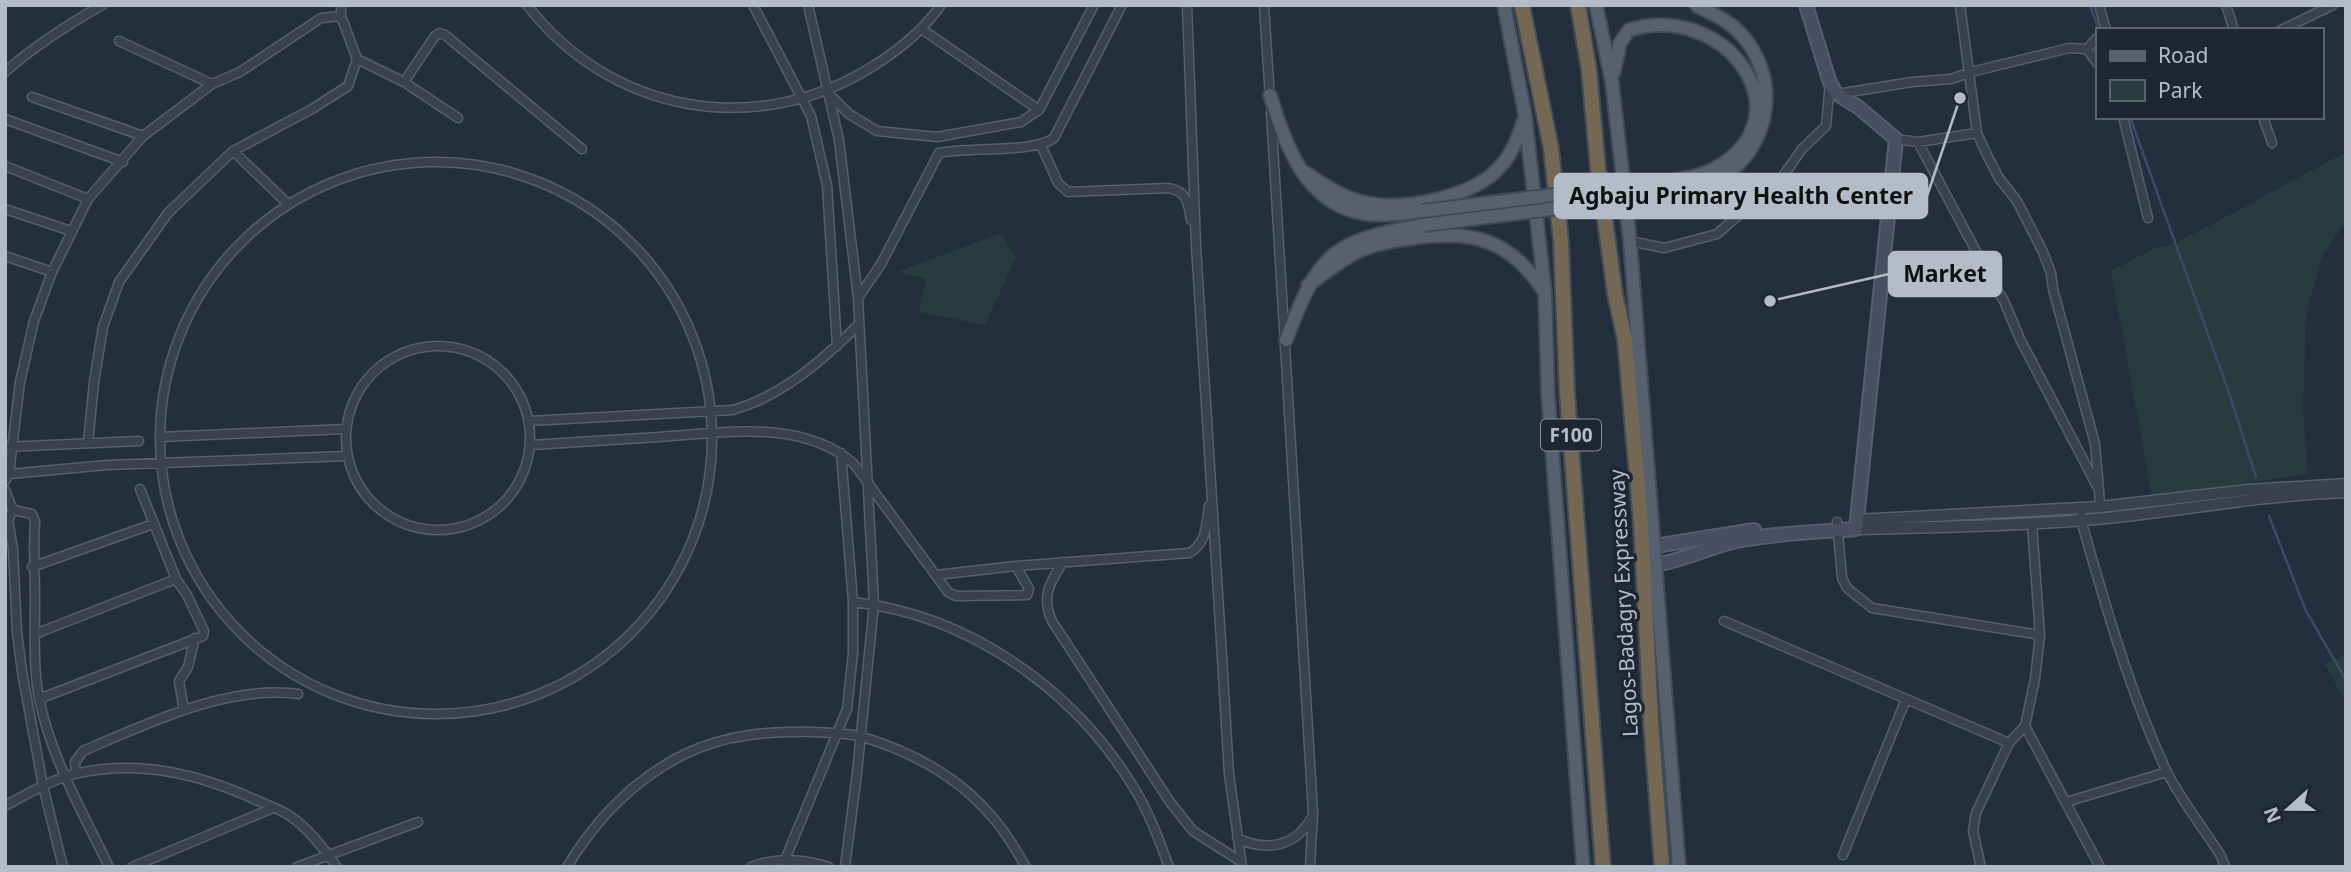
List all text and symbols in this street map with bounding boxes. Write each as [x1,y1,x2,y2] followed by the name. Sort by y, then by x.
[2096,28,2323,119] legend
[2158,41,2208,69] text: Road
[2158,76,2203,104] text: Park
[1555,174,1927,218] callout: Agbaju Primary Health Center
[1569,179,1913,211] text: Agbaju Primary Health Center
[1889,252,2001,296] callout: Market
[1903,257,1987,289] text: Market
[1541,420,1601,450] road number: F100
[1602,468,1644,738] street label: Lagos-Badagry Expressway
[2253,774,2323,844] north arrow
[2257,803,2287,827] text: N

